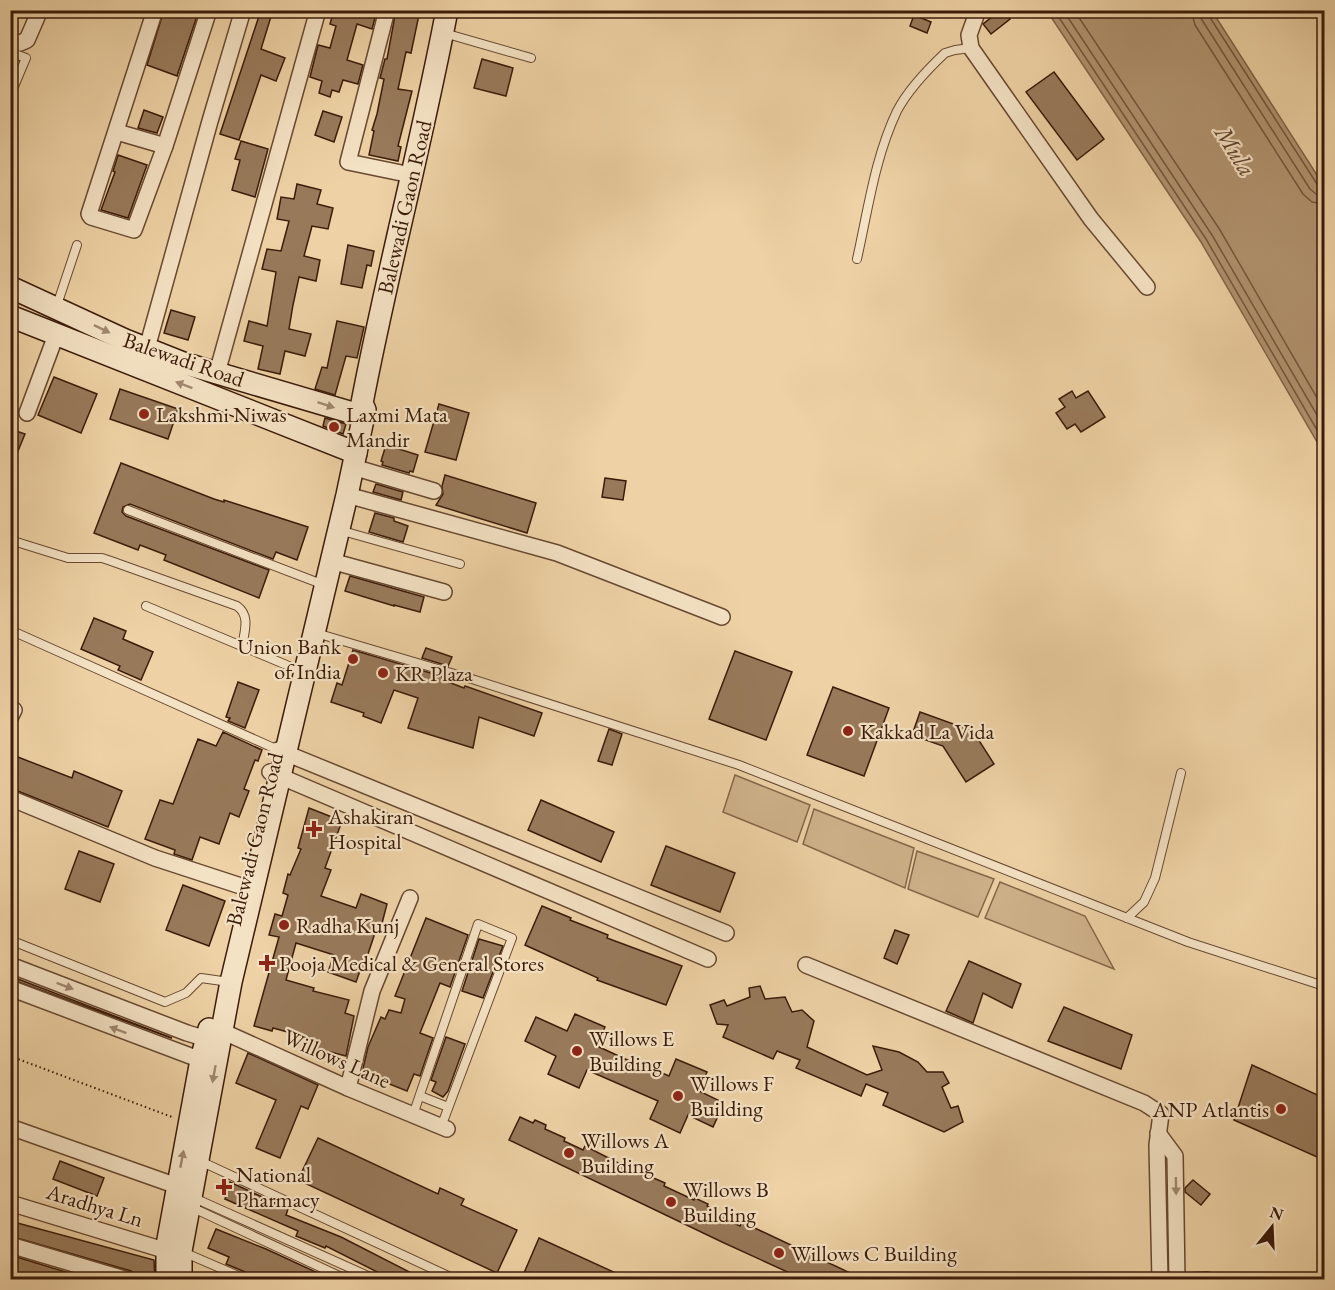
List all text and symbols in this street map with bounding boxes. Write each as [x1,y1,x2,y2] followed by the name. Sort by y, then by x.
[370,116,439,297] street label: Balewadi Gaon Road
[1207,118,1263,182] water label: Mula
[93,324,110,333] one-way arrow
[120,325,249,394] street label: Balewadi Road
[175,380,193,389] one-way arrow
[156,400,287,429] place label: Lakshmi Niwas
[346,400,448,454] place label: Laxmi Mata Mandir
[317,401,335,411] one-way arrow
[137,407,151,421] marker: Lakshmi Niwas
[327,420,341,434] marker: Laxmi Mata Mandir
[237,632,342,686] place label: Union Bank of India
[346,652,360,666] marker: Union Bank of India
[395,659,473,688] place label: KR Plaza
[376,666,390,680] marker: KR Plaza
[860,717,995,746] place label: Kakkad La Vida
[841,724,855,738] marker: Kakkad La Vida
[219,749,290,929] street label: Balewadi Gaon Road
[327,802,414,856] place label: Ashakiran Hospital
[305,820,323,838] marker: Ashakiran Hospital
[296,911,399,940] place label: Radha Kunj
[277,918,291,932] marker: Radha Kunj
[279,949,544,978] place label: Pooja Medical & General Stores
[260,956,274,970] marker: Pooja Medical & General Stores
[56,982,74,991] one-way arrow
[279,1022,395,1095] street label: Willows Lane
[109,1024,127,1034] one-way arrow
[589,1024,674,1078] place label: Willows E Building
[570,1044,584,1058] marker: Willows E Building
[209,1065,218,1084] one-way arrow
[690,1069,774,1123] place label: Willows F Building
[671,1089,685,1103] marker: Willows F Building
[1152,1095,1269,1124] place label: ANP Atlantis
[1274,1102,1288,1116] marker: ANP Atlantis
[581,1126,670,1180] place label: Willows A Building
[562,1146,576,1160] marker: Willows A Building
[178,1150,187,1169] one-way arrow
[236,1160,320,1214] place label: National Pharmacy
[683,1175,769,1229] place label: Willows B Building
[42,1177,147,1234] street label: Aradhya Ln
[1171,1177,1181,1196] one-way arrow
[217,1180,231,1194] marker: National Pharmacy
[664,1195,678,1209] marker: Willows B Building
[1242,1197,1302,1257] north arrow
[1267,1201,1286,1225] text: N
[791,1239,957,1268] place label: Willows C Building
[772,1246,786,1260] marker: Willows C Building

